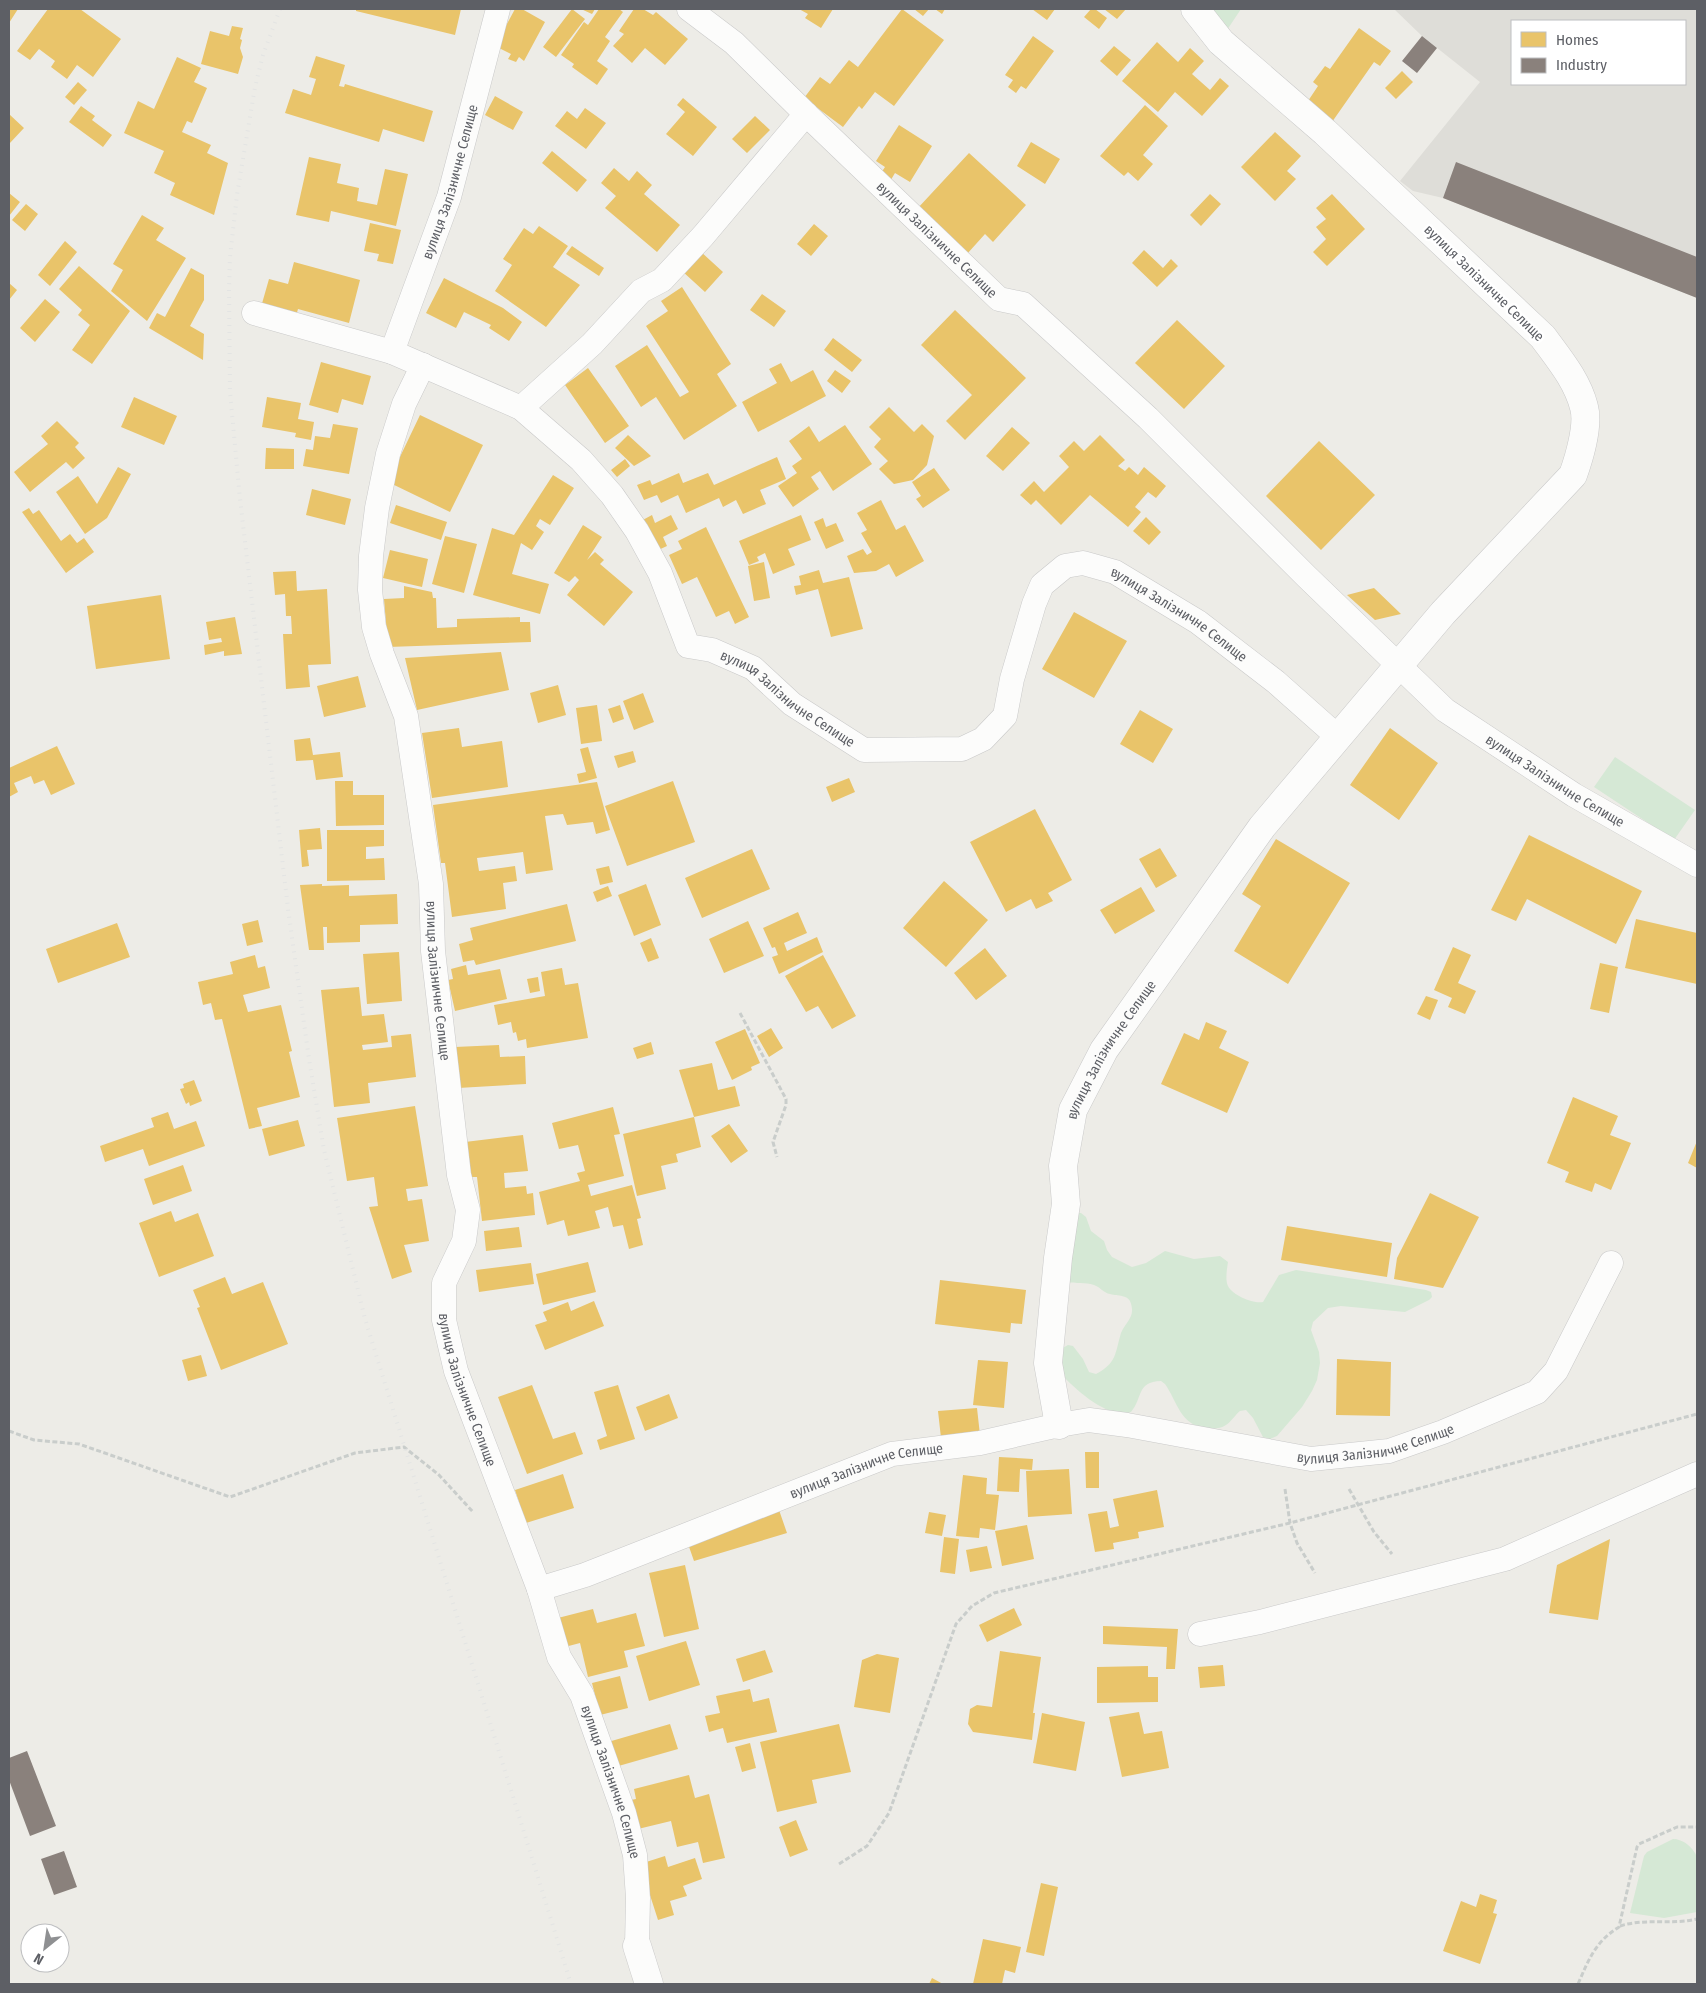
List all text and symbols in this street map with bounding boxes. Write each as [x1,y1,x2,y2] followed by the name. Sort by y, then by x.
[1511,20,1686,85] legend
[1556,31,1598,49] text: Homes
[1556,56,1607,74] text: Industry
[418,103,481,261] street label: вулиця Залізничне Селище
[873,178,1001,301] street label: вулиця Залізничне Селище
[1420,221,1548,345] street label: вулиця Залізничне Селище
[1109,563,1251,665] street label: вулиця Залізничне Селище
[718,646,858,751] street label: вулиця Залізничне Селище
[1483,731,1628,831] street label: вулиця Залізничне Селище
[423,900,454,1062] street label: вулиця Залізничне Селище
[1063,977,1159,1121] street label: вулиця Залізничне Селище
[436,1313,500,1469] street label: вулиця Залізничне Селище
[1296,1420,1457,1468] street label: вулиця Залізничне Селище
[787,1439,944,1502] street label: вулиця Залізничне Селище
[578,1703,644,1860] street label: вулиця Залізничне Селище
[20,1923,70,1973] north arrow
[31,1949,47,1968] text: N

